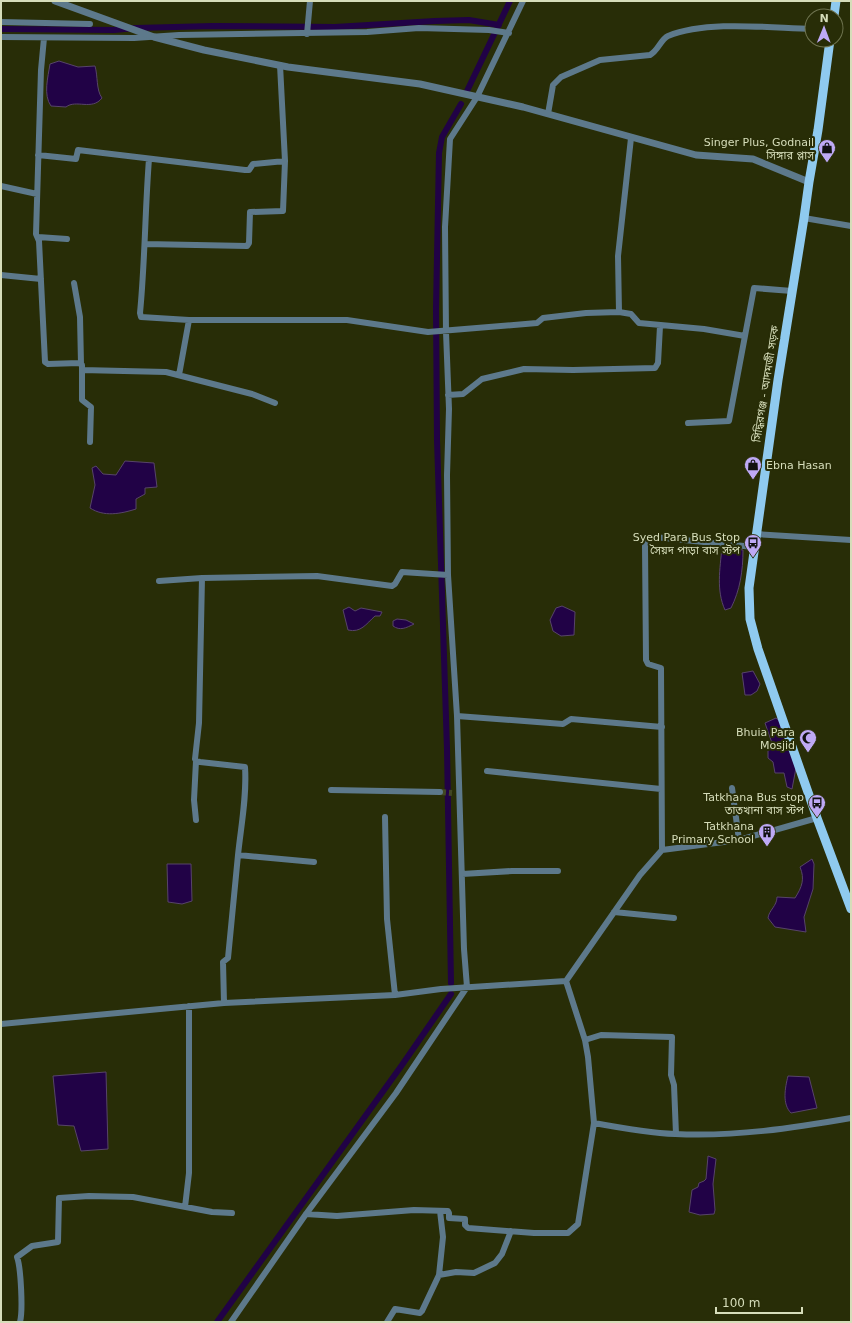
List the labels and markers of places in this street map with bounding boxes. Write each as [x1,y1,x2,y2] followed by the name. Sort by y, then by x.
[704,136,814,162] place label: Singer Plus, Godnail সিঙ্গার প্লাস
[817,138,837,163] shop icon: Singer Plus, Godnail সিঙ্গার প্লাস
[743,455,763,480] shop icon: Ebna Hasan
[766,459,832,472] place label: Ebna Hasan
[633,531,740,557] place label: Syed Para Bus Stop সৈয়দ পাড়া বাস স্টপ
[743,533,763,558] bus stop icon: Syed Para Bus Stop সৈয়দ পাড়া বাস স্টপ
[736,726,795,752] place label: Bhuia Para Mosjid
[798,728,818,753] mosque icon: Bhuia Para Mosjid
[702,791,804,817] place label: Tatkhana Bus stop তাতখানা বাস স্টপ
[807,793,827,818] bus stop icon: Tatkhana Bus stop তাতখানা বাস স্টপ
[671,820,754,846] place label: Tatkhana Primary School
[757,822,777,847] building icon: Tatkhana Primary School

